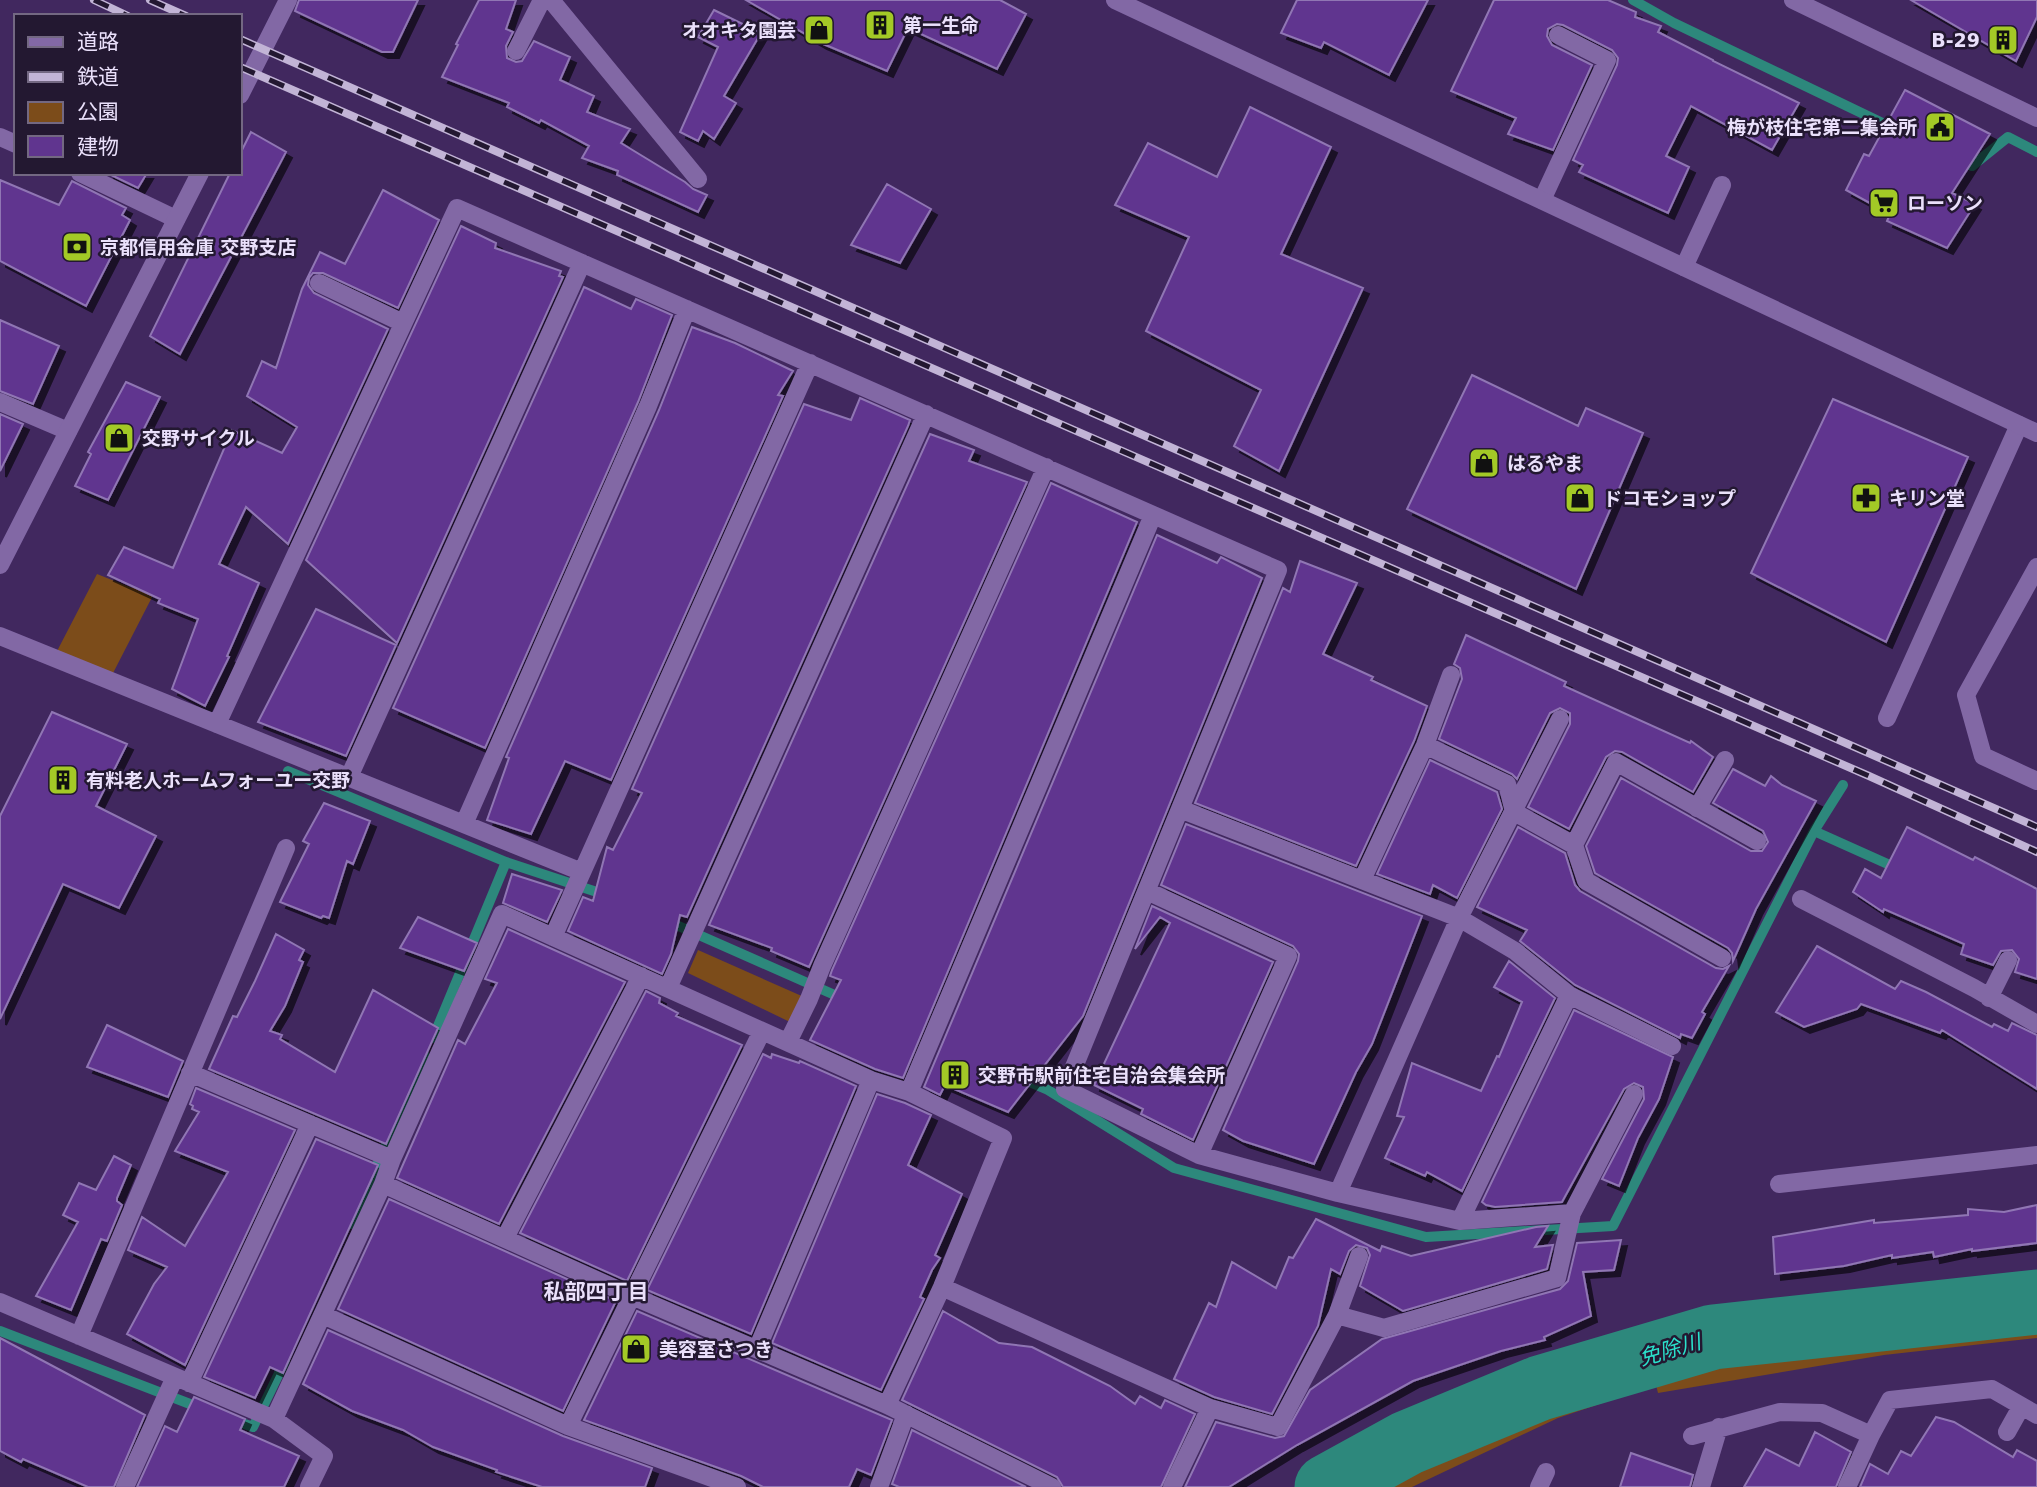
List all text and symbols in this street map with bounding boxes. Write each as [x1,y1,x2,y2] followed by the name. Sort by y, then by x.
[863,8,897,42] building icon: 第一生命
[802,13,836,47] shop icon: オオキタ園芸
[14,14,242,175] legend
[903,14,979,36] place label: 第一生命
[682,19,796,41] place label: オオキタ園芸
[1986,23,2020,57] building icon: B-29
[1931,29,1980,51] place label: B-29
[77,30,119,54] text: 道路
[77,65,119,89] text: 鉄道
[77,100,119,124] text: 公園
[1923,110,1957,144] public building icon: 梅が枝住宅第二集会所
[1727,116,1917,138] place label: 梅が枝住宅第二集会所
[77,135,119,159] text: 建物
[1867,186,1901,220] supermarket icon: ローソン
[1907,192,1983,214] place label: ローソン
[60,230,94,264] bank icon: 京都信用金庫 交野支店
[100,236,297,258] place label: 京都信用金庫 交野支店
[102,421,136,455] shop icon: 交野サイクル
[142,427,255,449] place label: 交野サイクル
[1467,446,1501,480] shop icon: はるやま
[1507,452,1583,474] place label: はるやま
[1563,481,1597,515] shop icon: ドコモショップ
[1849,481,1883,515] pharmacy icon: キリン堂
[1603,487,1736,509] place label: ドコモショップ
[1889,487,1965,509] place label: キリン堂
[46,763,80,797] building icon: 有料老人ホームフォーユー交野
[86,769,350,791] place label: 有料老人ホームフォーユー交野
[938,1058,972,1092] building icon: 交野市駅前住宅自治会集会所
[978,1064,1225,1086] place label: 交野市駅前住宅自治会集会所
[544,1280,649,1304] district label: 私部四丁目
[1636,1329,1706,1370] water label: 免除川
[619,1332,653,1366] shop icon: 美容室さつき
[659,1338,773,1360] place label: 美容室さつき

